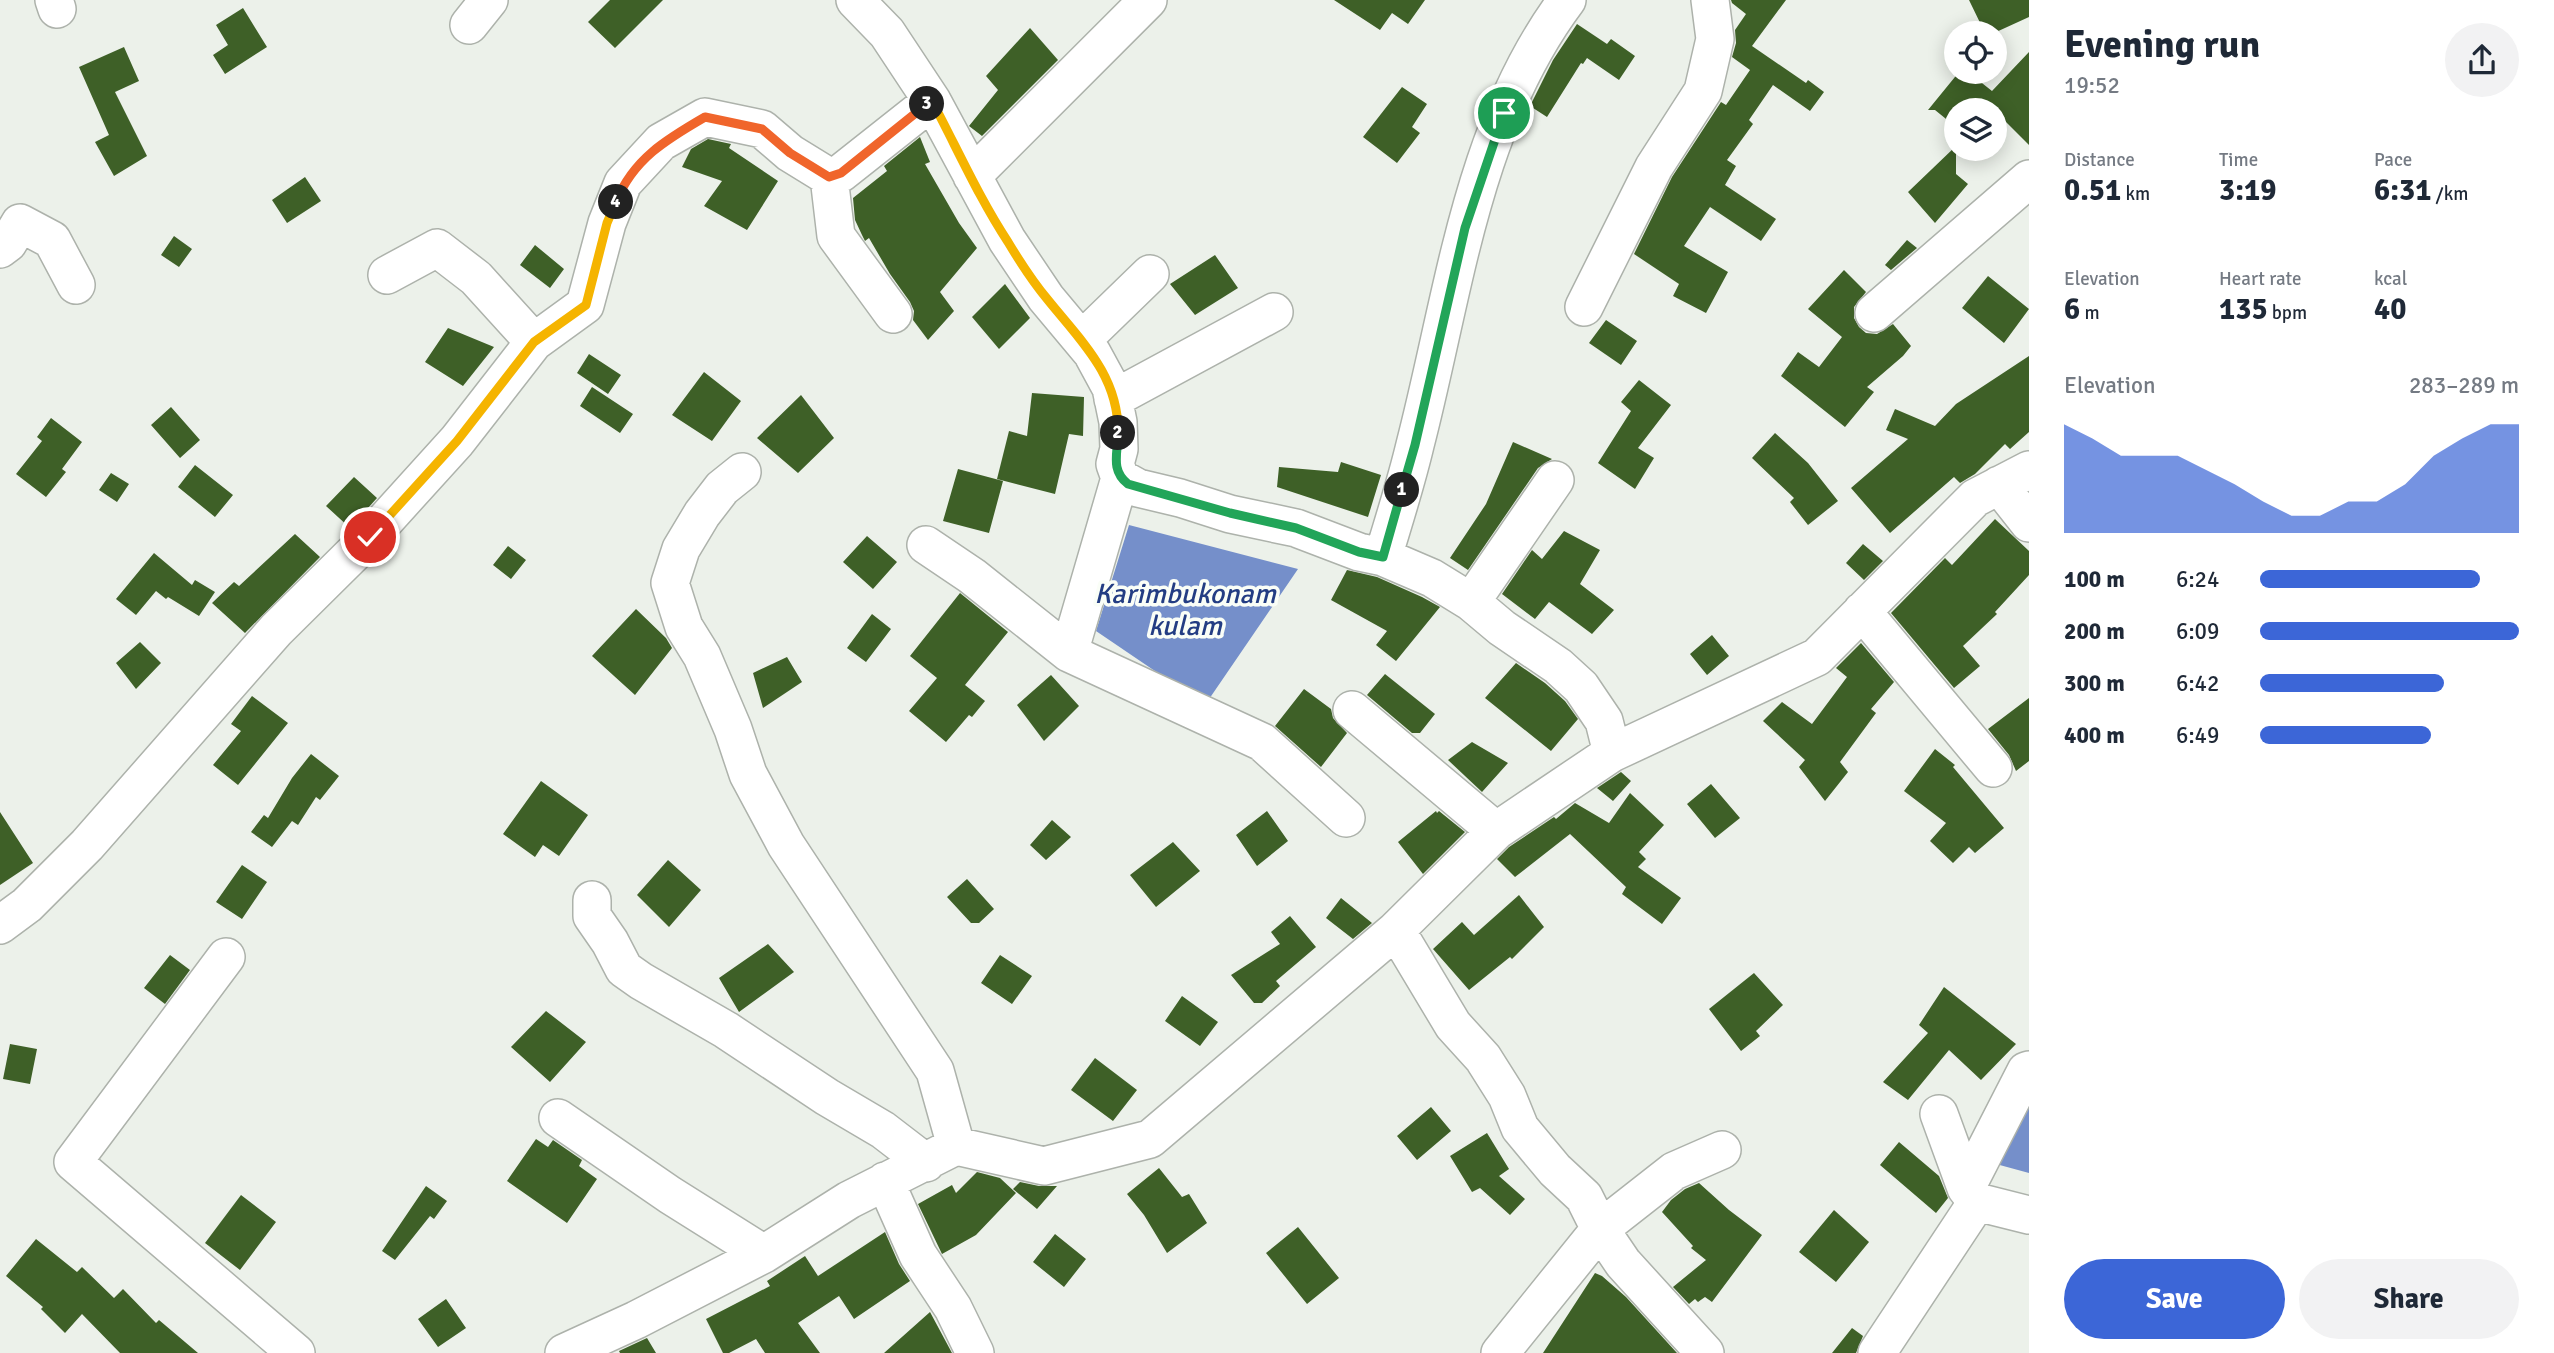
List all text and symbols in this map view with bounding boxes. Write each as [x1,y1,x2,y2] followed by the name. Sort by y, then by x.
[1944,21,2007,161] map controls
[1944,21,2007,84] button: locate
[2064,21,2260,68] text: Evening run
[2445,23,2519,97] button: share
[2064,71,2120,100] text: 19:52
[1474,83,1534,143] pin
[909,86,944,122] pin: 3
[921,91,932,115] text: 3
[1485,94,1523,132] icon: arrive
[1944,98,2007,161] button: layers
[2064,148,2135,172] text: Distance
[2219,148,2258,172] text: Time
[2374,148,2412,172] text: Pace
[2064,172,2121,209] text: 0.51
[2219,172,2276,209] text: 3:19
[2374,172,2431,209] text: 6:31
[2121,182,2150,206] text: km
[2431,182,2468,206] text: /km
[598,184,634,220] pin: 4
[610,189,621,213] text: 4
[2064,267,2140,291] text: Elevation
[2219,267,2301,291] text: Heart rate
[2374,267,2407,291] text: kcal
[2064,291,2080,328] text: 6
[2219,291,2268,328] text: 135
[2374,291,2406,328] text: 40
[2080,301,2100,325] text: m
[2268,301,2307,325] text: bpm
[2064,371,2156,400] text: Elevation
[2409,371,2519,400] text: 283–289 m
[1100,416,1136,450] pin: 2
[1112,420,1123,444] text: 2
[1384,472,1420,508] pin: 1
[1396,477,1407,501] text: 1
[340,507,400,567] pin
[351,518,389,556] icon: check
[2064,565,2125,594] text: 100 m
[2176,565,2219,594] text: 6:24
[1094,577,1276,643] water label: Karimbukonam kulam
[2064,617,2125,646] text: 200 m
[2176,617,2219,646] text: 6:09
[2064,669,2125,698] text: 300 m
[2176,669,2219,698] text: 6:42
[2064,721,2125,750] text: 400 m
[2176,721,2219,750] text: 6:49
[2064,1259,2285,1339] button: Save
[2299,1259,2519,1339] button: Share

